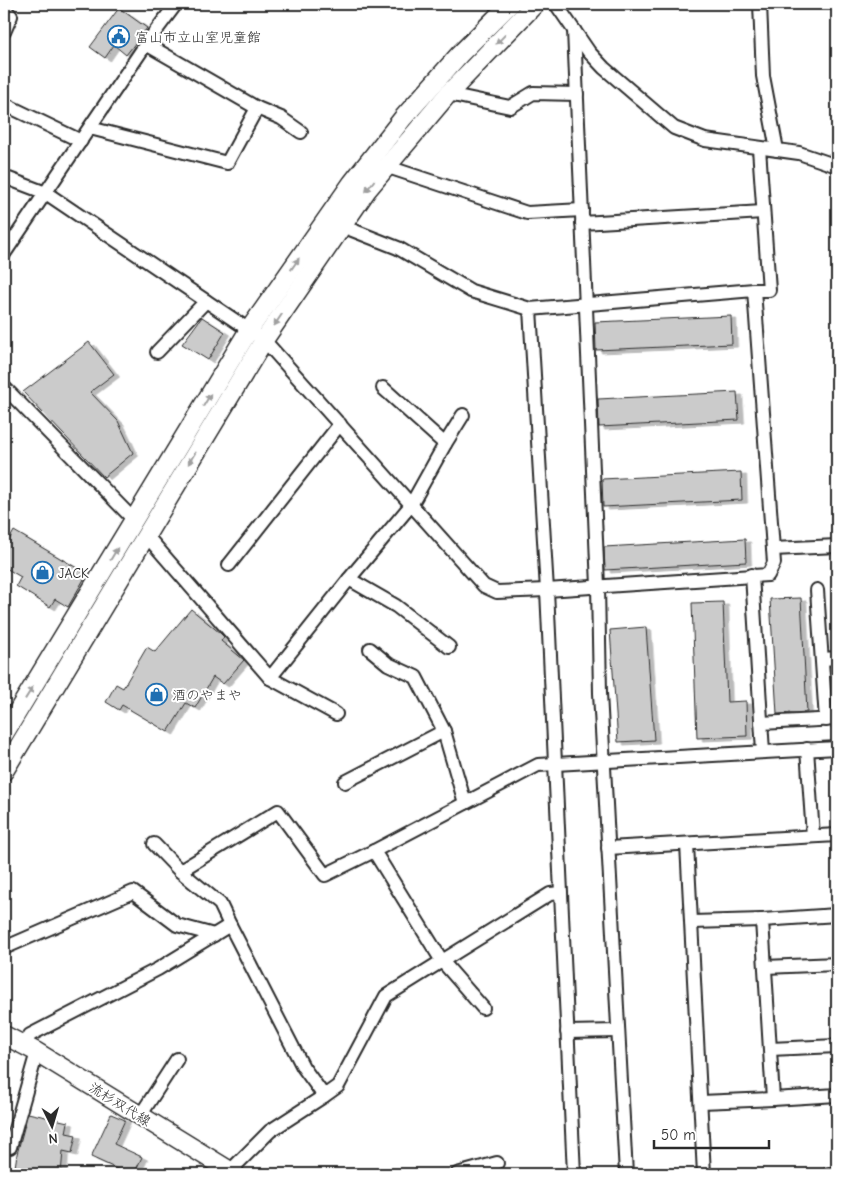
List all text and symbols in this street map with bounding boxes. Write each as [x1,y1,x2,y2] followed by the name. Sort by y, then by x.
[107,25,131,49] public building icon: 富山市立山室児童館
[135,29,261,46] place label: 富山市立山室児童館
[495,32,507,44] one-way arrow
[364,179,375,192] one-way arrow
[290,257,300,270] one-way arrow
[273,313,282,327] one-way arrow
[202,393,212,406] one-way arrow
[187,452,196,465] one-way arrow
[109,547,118,560] one-way arrow
[30,561,54,585] shop icon: JACK
[58,565,89,582] place label: JACK
[144,683,168,707] shop icon: 酒のやまや
[25,686,34,699] one-way arrow
[172,687,242,704] place label: 酒のやまや
[86,1079,154,1130] street label: 流杉双代線
[28,1100,78,1150] north arrow
[654,1118,768,1150] scale bar
[661,1126,696,1144] text: 50 m
[48,1130,58,1147] text: N

